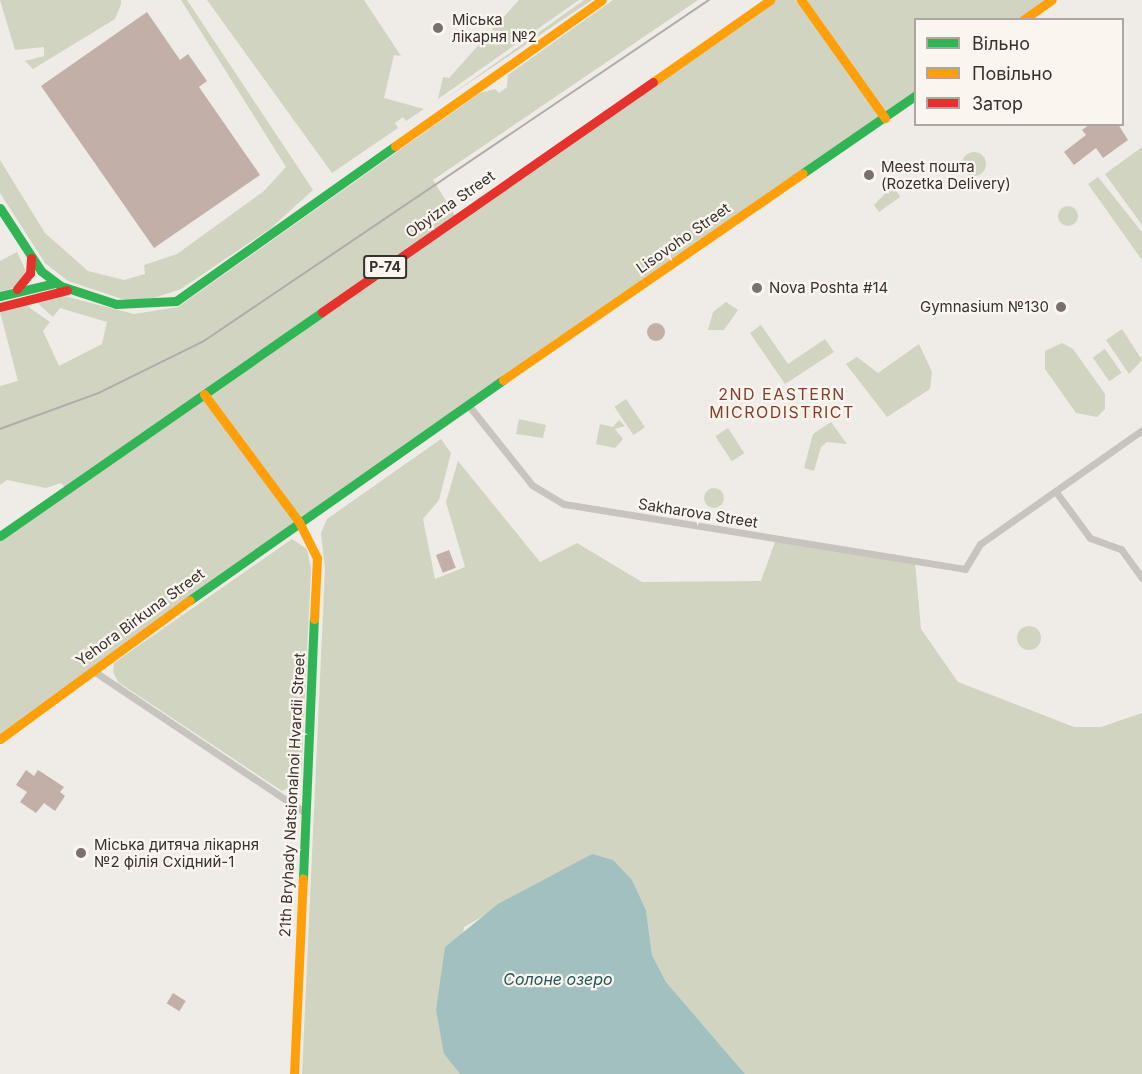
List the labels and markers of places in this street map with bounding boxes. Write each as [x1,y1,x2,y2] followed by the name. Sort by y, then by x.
[452,10,537,45] place label: Міська лікарня №2
[429,19,447,37] marker: Міська лікарня №2
[881,157,1011,192] place label: Meest пошта (Rozetka Delivery)
[862,168,876,182] marker: Meest пошта (Rozetka Delivery)
[769,279,888,297] place label: Nova Poshta #14
[750,281,764,295] marker: Nova Poshta #14
[920,298,1049,316] place label: Gymnasium №130
[1054,300,1068,314] marker: Gymnasium №130
[94,835,259,870] place label: Міська дитяча лікарня №2 філія Східний-1
[72,844,90,862] marker: Міська дитяча лікарня №2 філія Східний-1

